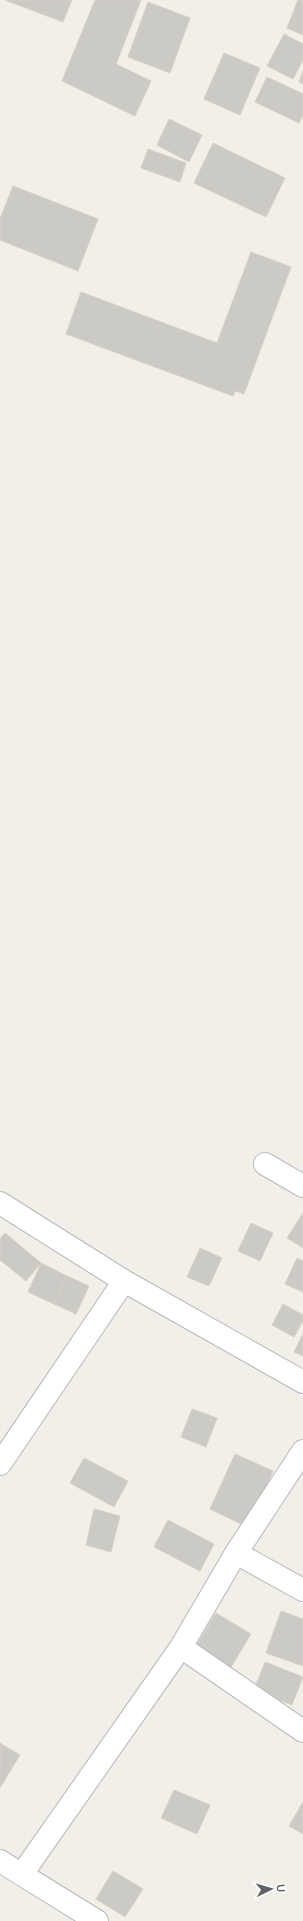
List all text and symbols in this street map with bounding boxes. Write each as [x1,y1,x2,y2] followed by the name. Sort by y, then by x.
[251,1869,291,1909] north arrow
[275,1883,288,1893] text: U

